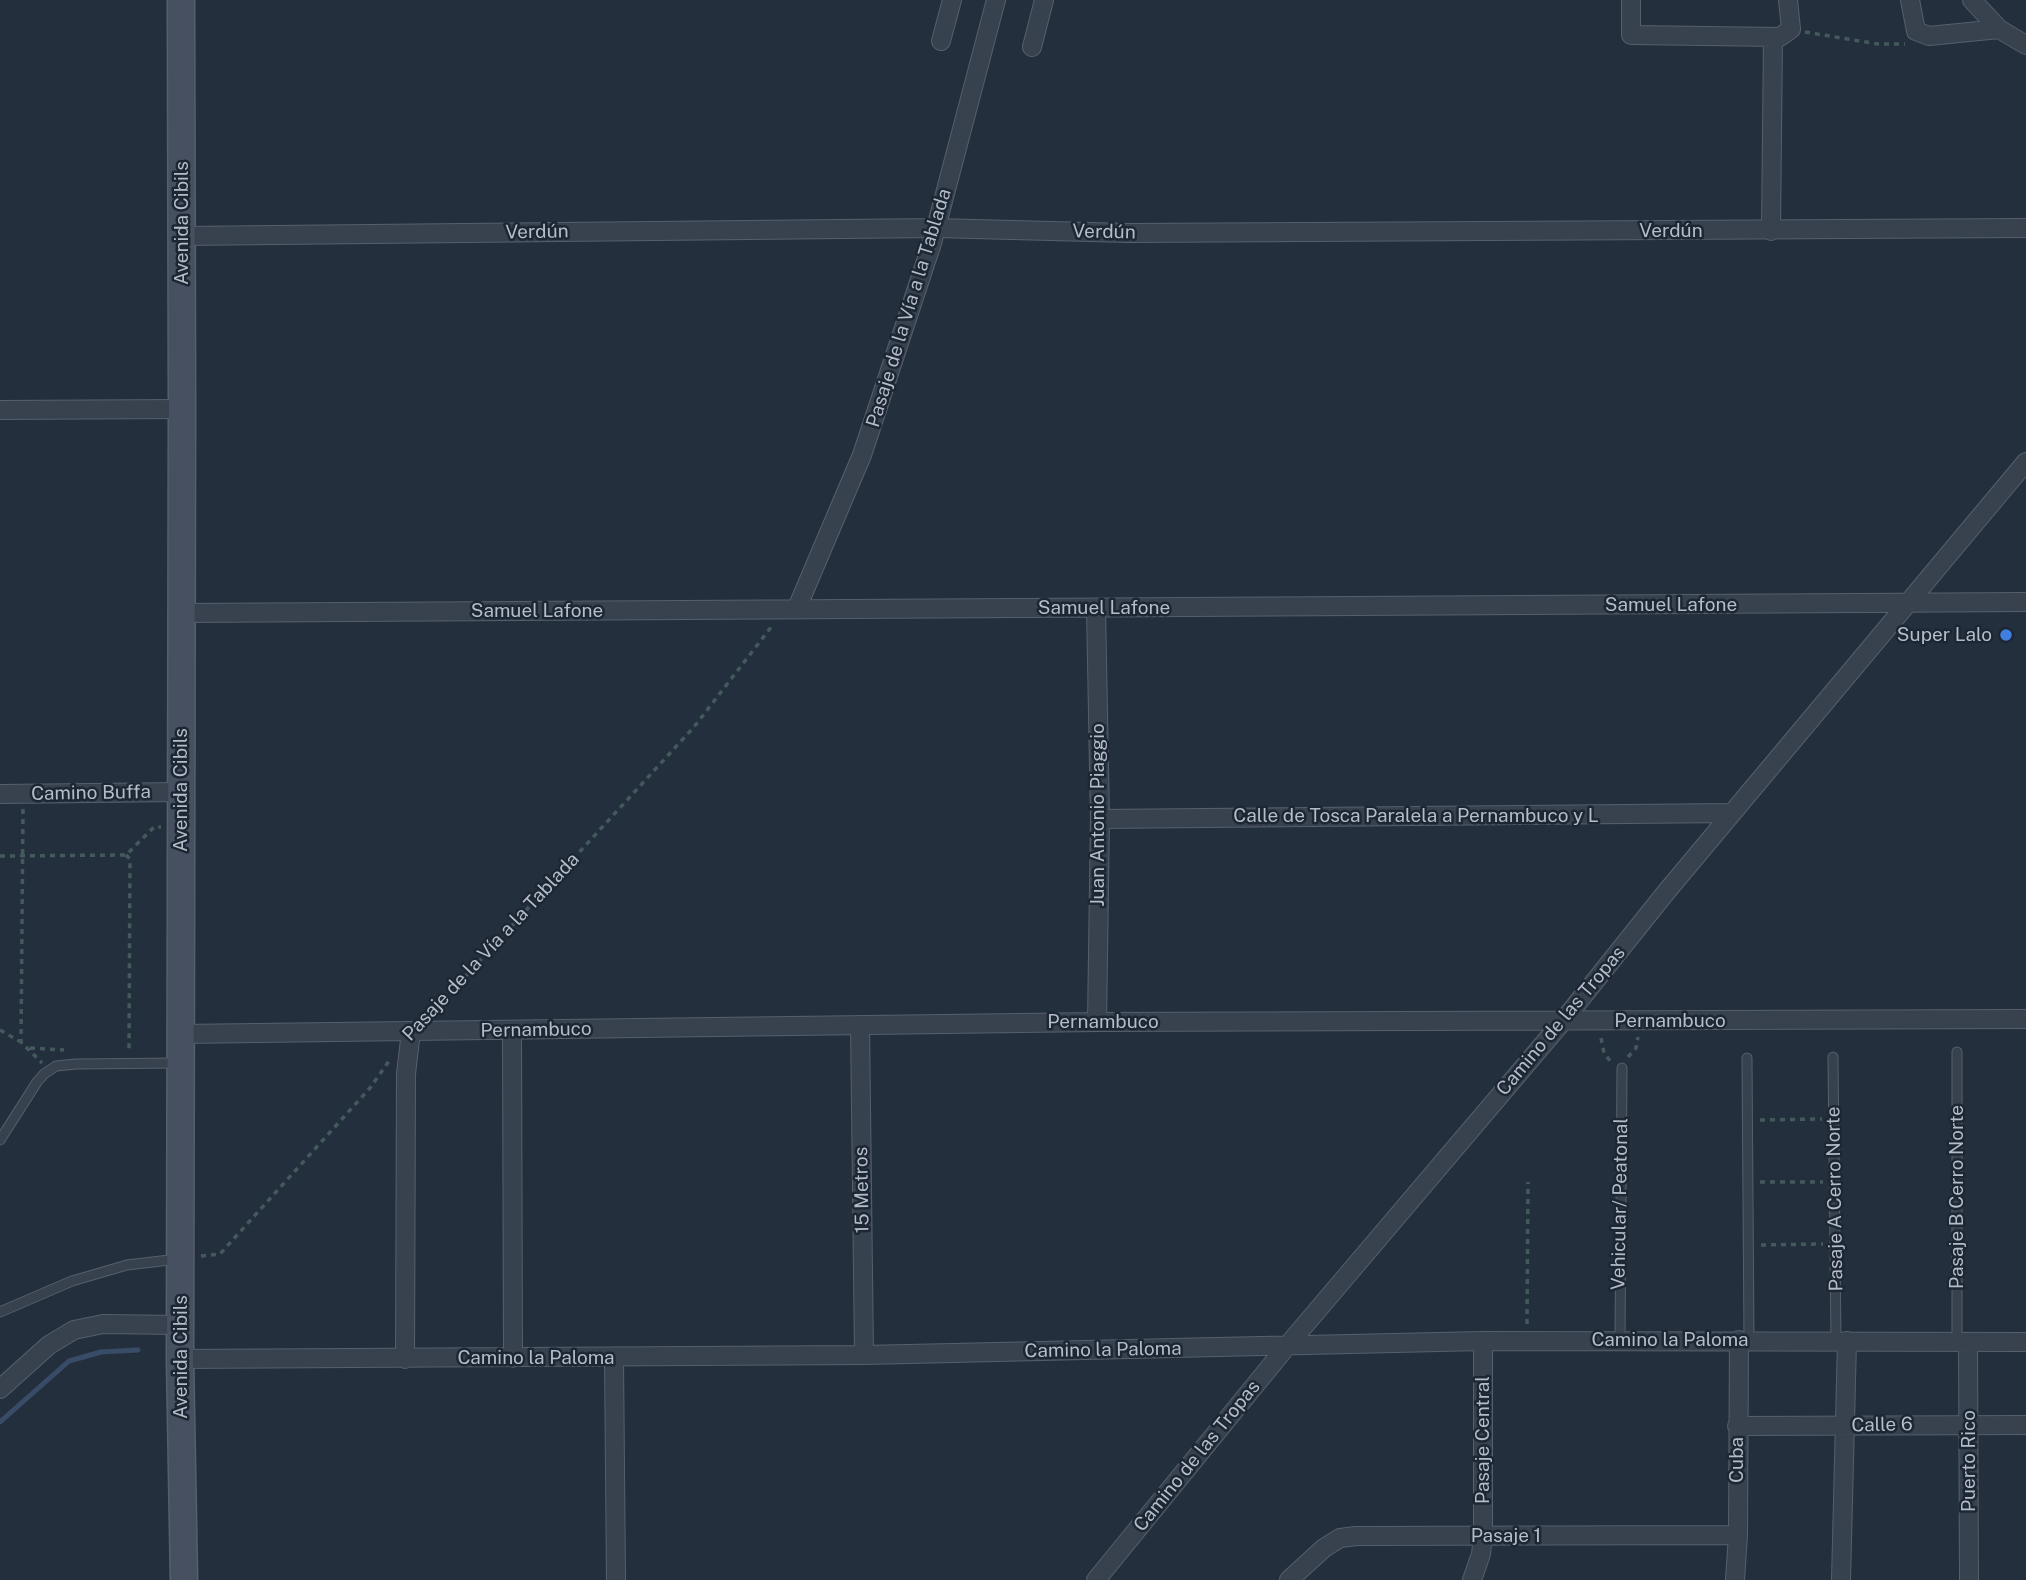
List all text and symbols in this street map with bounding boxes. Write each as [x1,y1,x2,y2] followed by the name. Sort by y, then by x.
[171,161,193,285] street label: Avenida Cibils
[862,186,956,430] street label: Pasaje de la Vía a la Tablada
[505,220,569,244] street label: Verdún
[1072,220,1136,244] street label: Verdún
[1639,220,1703,242] street label: Verdún
[1605,594,1737,616] street label: Samuel Lafone
[1038,597,1170,619] street label: Samuel Lafone
[471,600,603,622] street label: Samuel Lafone
[1897,624,1992,646] place label: Super Lalo
[1998,627,2014,643] marker: Super Lalo
[1087,723,1109,907] street label: Juan Antonio Piaggio
[170,728,192,852] street label: Avenida Cibils
[31,781,151,805] street label: Camino Buffa
[1233,805,1599,827] street label: Calle de Tosca Paralela a Pernambuco y L
[398,848,584,1046] street label: Pasaje de la Vía a la Tablada
[1492,942,1630,1100] street label: Camino de las Tropas
[1614,1010,1726,1032] street label: Pernambuco
[1047,1011,1159,1033] street label: Pernambuco
[480,1018,592,1042] street label: Pernambuco
[1946,1105,1968,1289] street label: Pasaje B Cerro Norte
[1822,1106,1848,1292] street label: Pasaje A Cerro Norte
[1607,1118,1633,1290] street label: Vehicular/ Peatonal
[850,1147,874,1233] street label: 15 Metros
[170,1295,192,1419] street label: Avenida Cibils
[1591,1329,1749,1351] street label: Camino la Paloma
[1024,1337,1182,1363] street label: Camino la Paloma
[457,1347,615,1369] street label: Camino la Paloma
[1129,1376,1265,1536] street label: Camino de las Tropas
[1472,1376,1494,1504] street label: Pasaje Central
[1958,1410,1980,1512] street label: Puerto Rico
[1851,1413,1913,1437] street label: Calle 6
[1726,1437,1748,1483] street label: Cuba
[1471,1525,1541,1547] street label: Pasaje 1

